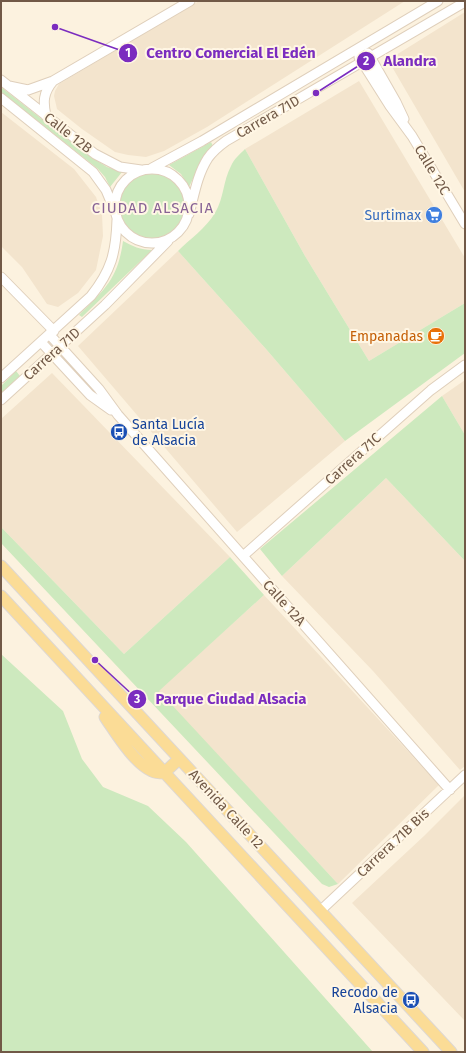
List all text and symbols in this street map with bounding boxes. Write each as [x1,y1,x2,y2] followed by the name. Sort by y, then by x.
[118,39,324,66] callout: Centro Comercial El Edén
[146,44,316,62] text: Centro Comercial El Edén
[125,46,131,60] text: 1
[356,47,445,74] callout: Alandra
[383,52,436,70] text: Alandra
[363,54,369,68] text: 2
[233,92,303,142] street label: Carrera 71D
[41,109,95,157] street label: Calle 12B
[410,142,454,198] street label: Calle 12C
[92,199,214,217] district label: CIUDAD ALSACIA
[424,205,444,225] supermarket icon: Surtimax
[364,207,421,224] place label: Surtimax
[20,324,84,384] street label: Carrera 71D
[426,326,446,346] cafe icon: Empanadas
[350,328,423,345] place label: Empanadas
[132,416,205,449] place label: Santa Lucía de Alsacia
[109,422,129,442] bus stop icon: Santa Lucía de Alsacia
[322,429,385,489] street label: Carrera 71C
[259,577,309,629] street label: Calle 12A
[127,685,314,712] callout: Parque Ciudad Alsacia
[156,690,306,708] text: Parque Ciudad Alsacia
[133,692,140,706] text: 3
[185,766,267,852] street label: Avenida Calle 12
[353,805,433,881] street label: Carrera 71B Bis
[331,984,398,1017] place label: Recodo de Alsacia
[401,990,421,1010] bus stop icon: Recodo de Alsacia

